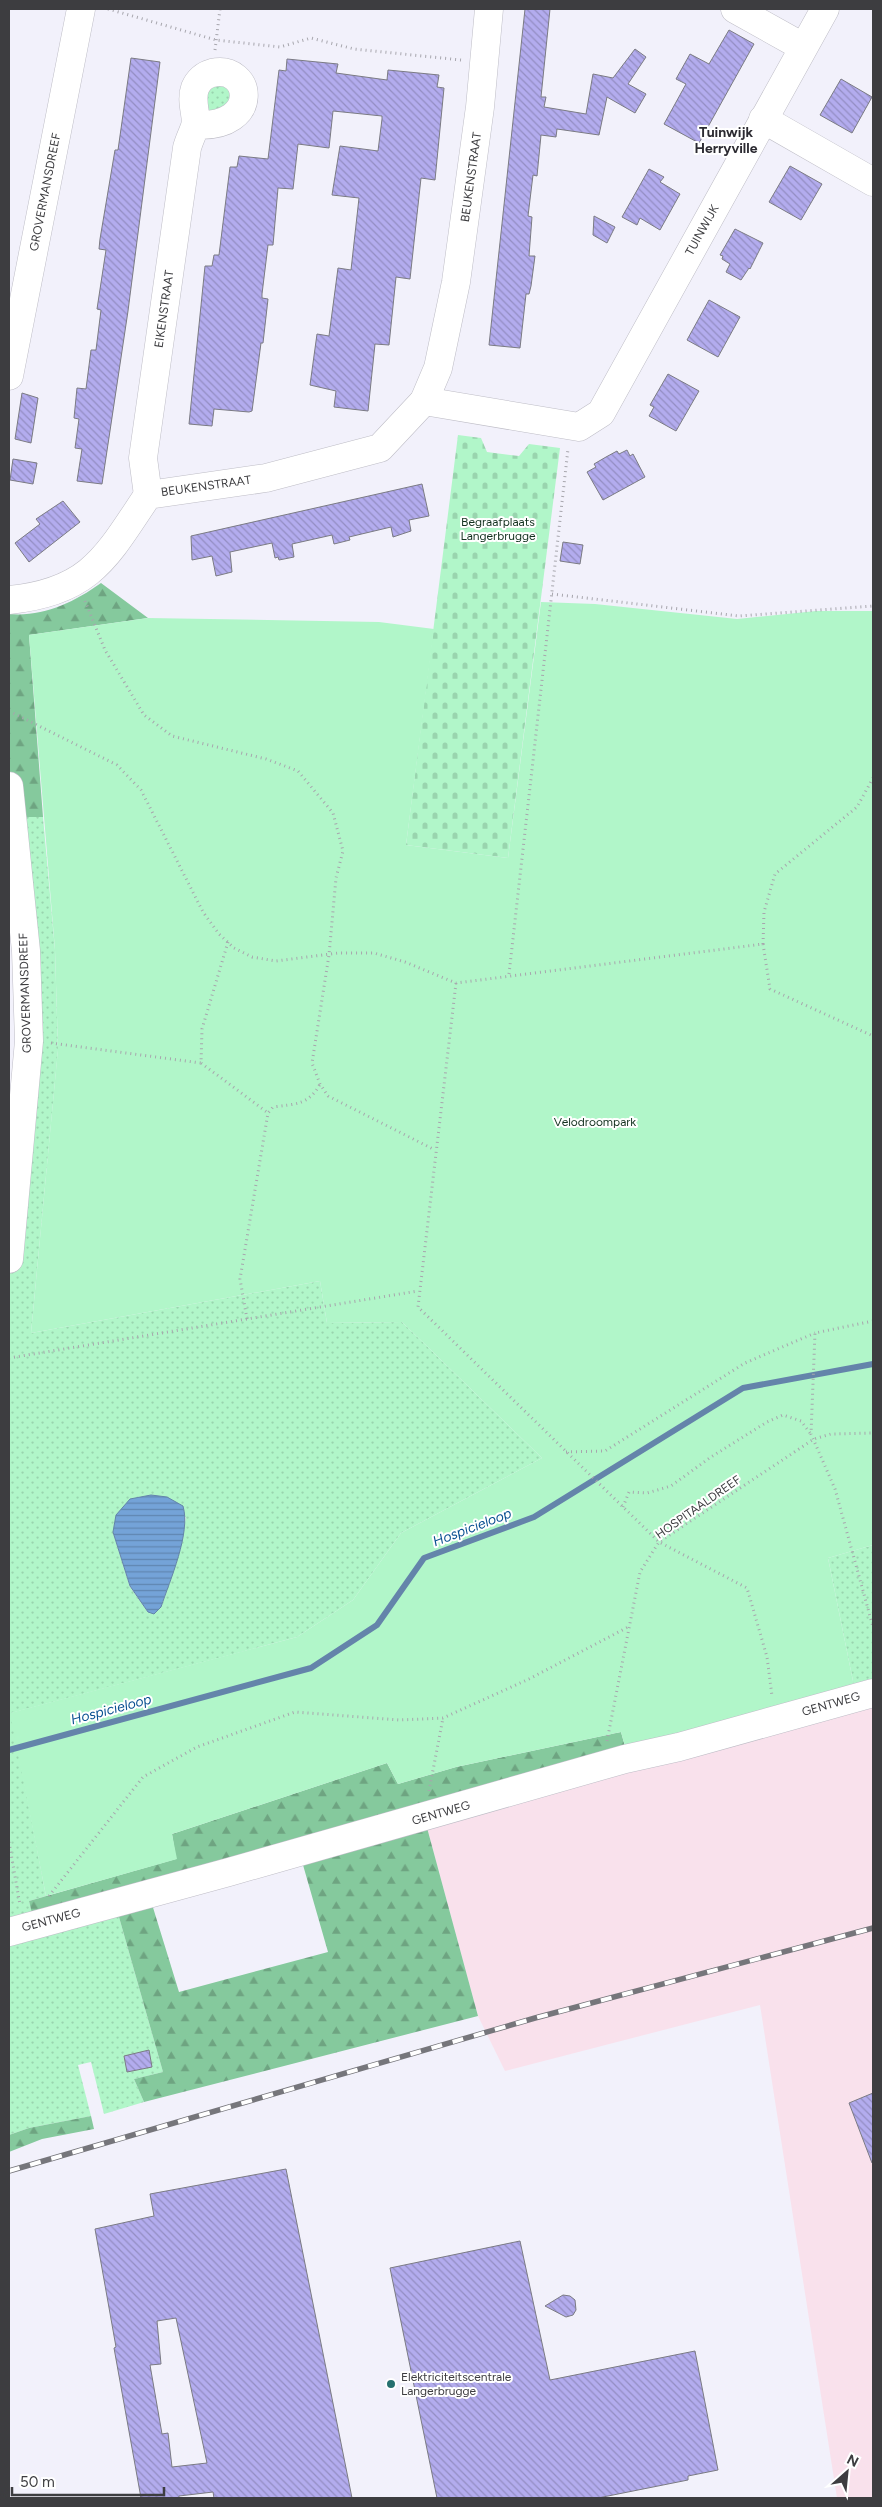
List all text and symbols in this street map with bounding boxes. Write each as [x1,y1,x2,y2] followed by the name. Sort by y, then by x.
[694,124,758,157] district label: Tuinwijk Herryville
[27,131,63,252] street label: GROVERMANSDREEF
[458,131,484,223] street label: BEUKENSTRAAT
[682,202,722,258] street label: TUINWIJK
[152,269,176,349] street label: EIKENSTRAAT
[160,473,252,499] street label: BEUKENSTRAAT
[460,515,536,543] park label: Begraafplaats Langerbrugge
[16,932,34,1053] street label: GROVERMANSDREEF
[554,1115,636,1129] park label: Velodroompark
[653,1472,744,1542] street label: HOSPITAALDREEF
[430,1505,514,1550] water label: Hospicieloop
[800,1689,862,1719] street label: GENTWEG
[69,1691,153,1728] water label: Hospicieloop
[410,1798,472,1828] street label: GENTWEG
[20,1905,82,1935] street label: GENTWEG
[401,2370,512,2398] place label: Elektriciteitscentrale Langerbrugge
[385,2378,397,2390] marker: Elektriciteitscentrale Langerbrugge
[822,2447,872,2497] north arrow
[844,2451,861,2471] text: N
[12,2464,165,2496] scale bar
[20,2473,55,2491] text: 50 m

